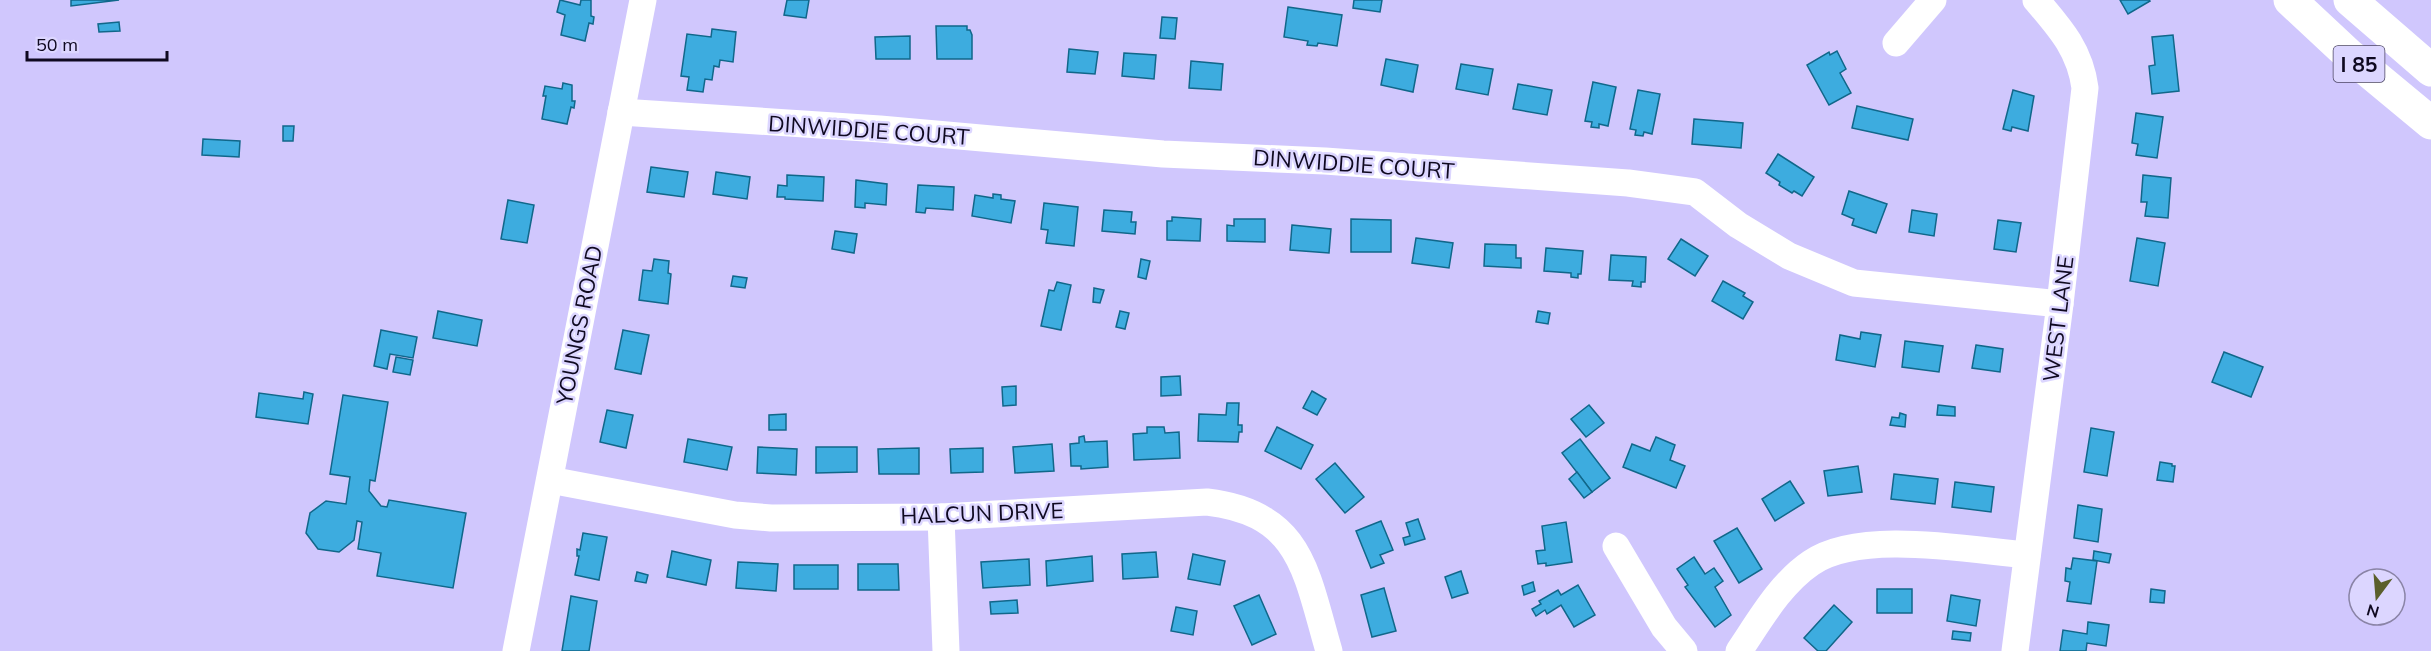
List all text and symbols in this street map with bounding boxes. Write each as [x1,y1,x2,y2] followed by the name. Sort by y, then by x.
[27,24,166,62] scale bar
[36,33,78,56] text: 50 m
[2334,46,2384,82] road number: I 85
[767,109,971,151] street label: DINWIDDIE COURT
[1252,143,1456,185] street label: DINWIDDIE COURT
[550,243,608,408] street label: YOUNGS ROAD
[2036,254,2080,384] street label: WEST LANE
[900,496,1064,530] street label: HALCUN DRIVE
[2347,567,2407,627] north arrow
[2364,600,2381,623] text: N

